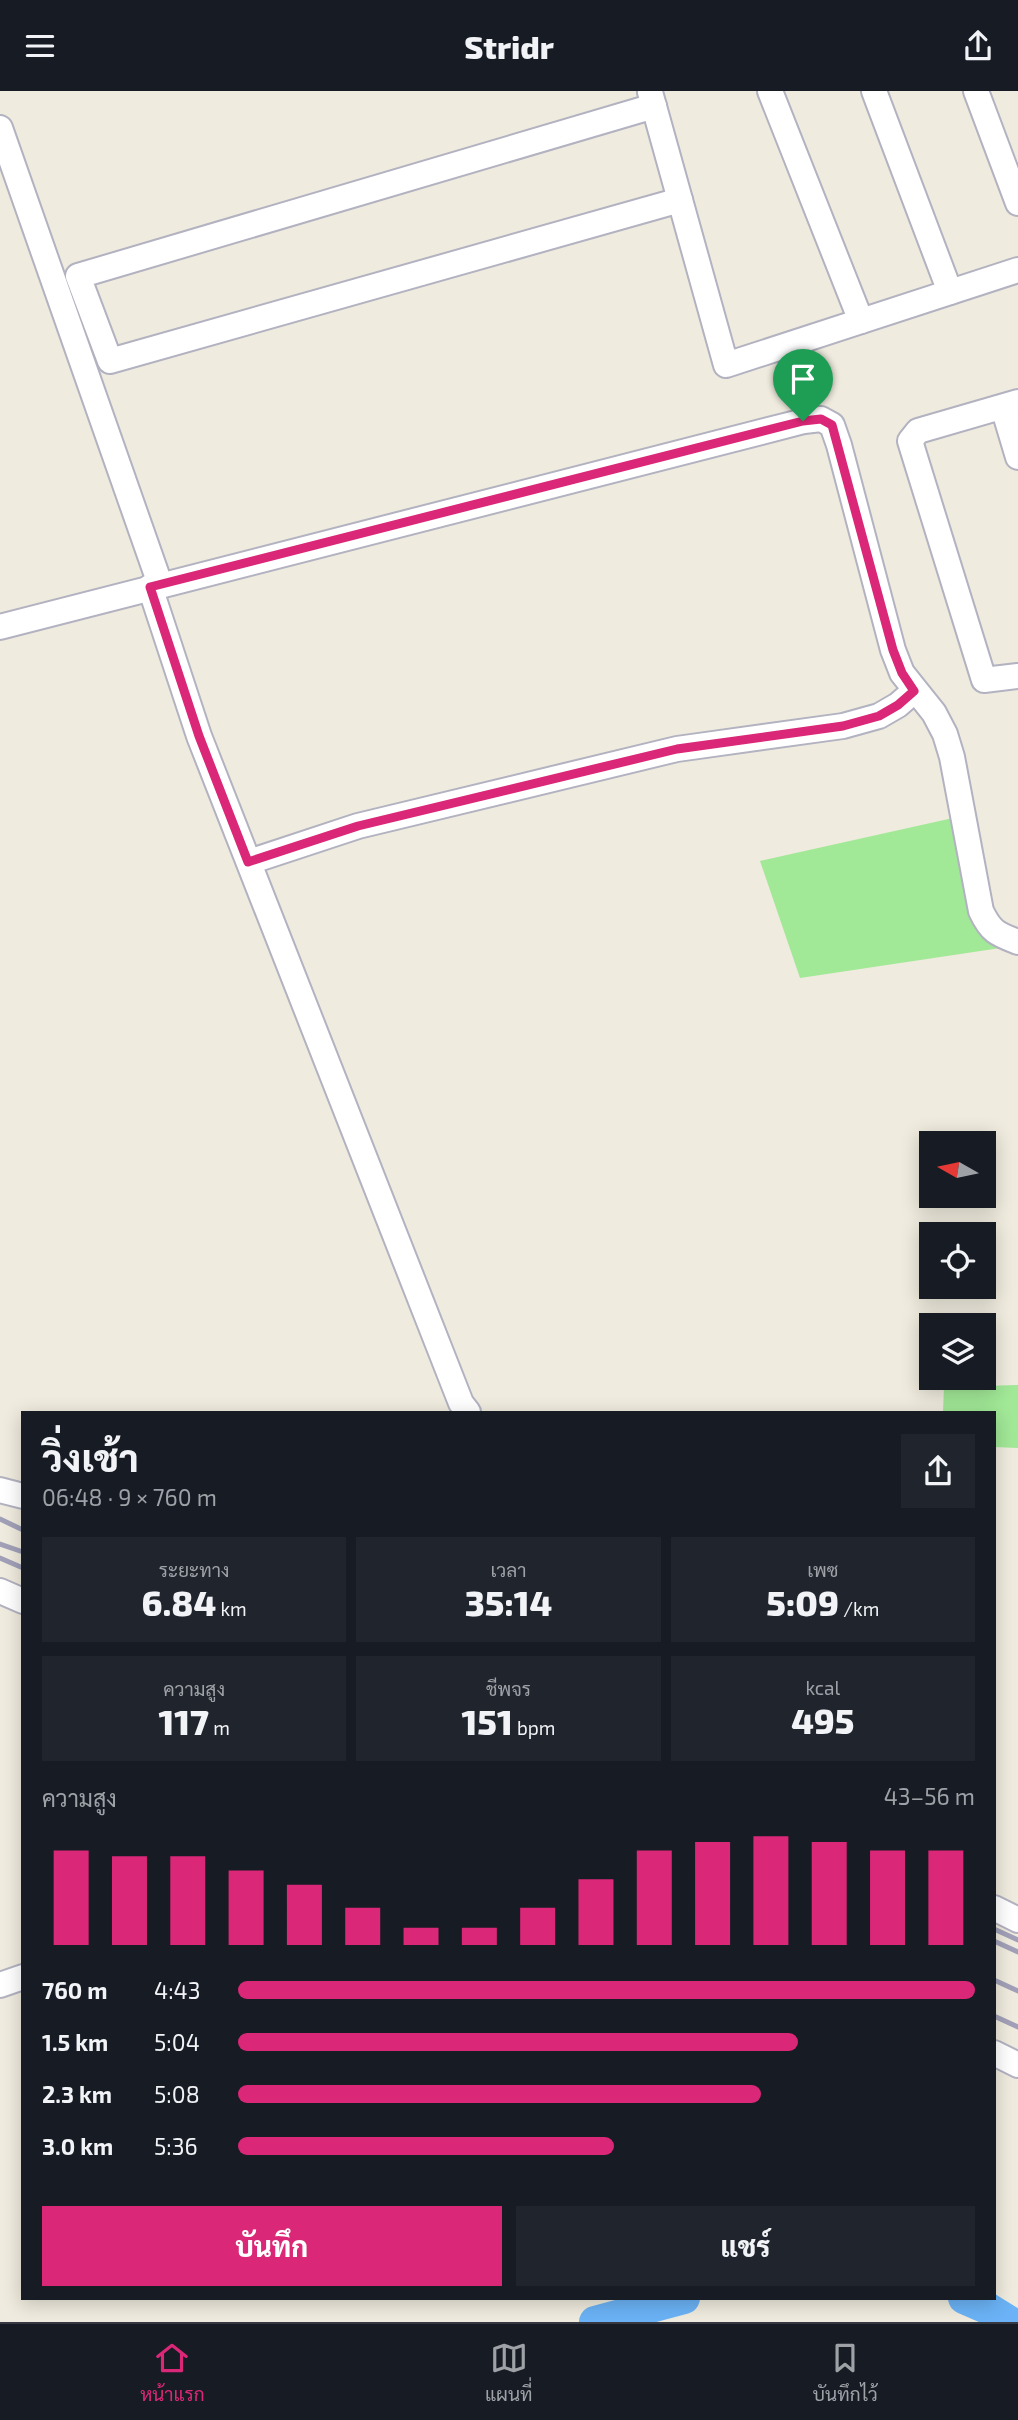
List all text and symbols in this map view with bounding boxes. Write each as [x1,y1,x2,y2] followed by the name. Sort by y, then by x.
[21,27,59,65] icon: menu
[464,27,554,65] text: Stridr
[959,27,997,65] icon: share
[773,349,833,421] pin
[784,360,822,398] icon: arrive
[919,1131,996,1207] north arrow
[919,1131,996,1390] map controls
[919,1222,996,1299] button: locate
[919,1313,996,1390] button: layers
[42,1434,139,1480] text: วิ่งเช้า
[901,1434,975,1508] button: share
[42,1483,217,1511] text: 06:48 · 9 × 760 m
[159,1558,230,1581] text: ระยะทาง
[491,1558,526,1581] text: เวลา
[807,1558,838,1581] text: เพซ
[142,1581,216,1623] text: 6.84
[465,1581,552,1623] text: 35:14
[766,1581,839,1623] text: 5:09
[216,1597,247,1620] text: km
[839,1597,879,1620] text: /km
[805,1676,840,1699] text: kcal
[163,1677,225,1700] text: ความสูง
[486,1677,531,1700] text: ชีพจร
[791,1699,855,1741] text: 495
[159,1700,209,1742] text: 117
[462,1700,513,1742] text: 151
[209,1716,230,1739] text: m
[513,1716,555,1739] text: bpm
[884,1782,975,1810] text: 43–56 m
[42,1784,117,1812] text: ความสูง
[42,1976,107,2004] text: 760 m
[154,1976,201,2004] text: 4:43
[42,2028,108,2056] text: 1.5 km
[154,2028,200,2056] text: 5:04
[42,2080,112,2108] text: 2.3 km
[154,2080,200,2108] text: 5:08
[42,2132,113,2160] text: 3.0 km
[154,2132,198,2160] text: 5:36
[42,2206,502,2286] button: บันทึก
[516,2206,975,2286] button: แชร์
[140,2339,205,2405] tab: หน้าแรก
[485,2339,532,2405] tab: แผนที่
[813,2339,878,2405] tab: บันทึกไว้

